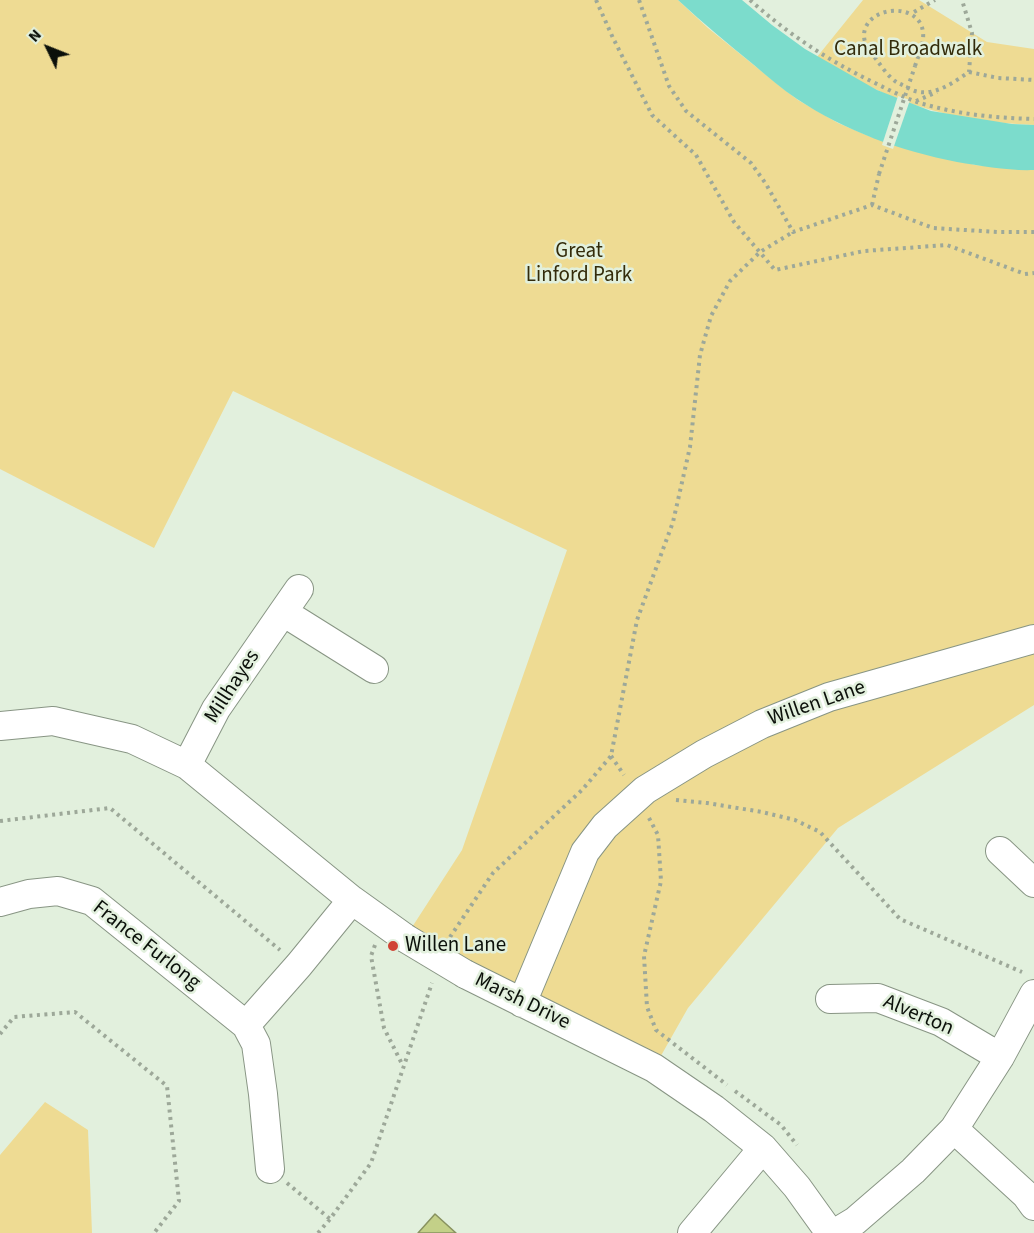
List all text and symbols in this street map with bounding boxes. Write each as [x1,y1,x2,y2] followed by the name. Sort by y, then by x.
[18,18,78,78] north arrow
[23,24,47,47] text: N
[834,37,982,63] park label: Canal Broadwalk
[526,239,632,289] park label: Great Linford Park
[200,646,266,728] street label: Millhayes
[765,676,869,732] street label: Willen Lane
[87,896,205,996] street label: France Furlong
[405,933,506,959] place label: Willen Lane
[386,939,400,953] marker: Willen Lane
[470,968,574,1036] street label: Marsh Drive
[879,990,957,1042] street label: Alverton

